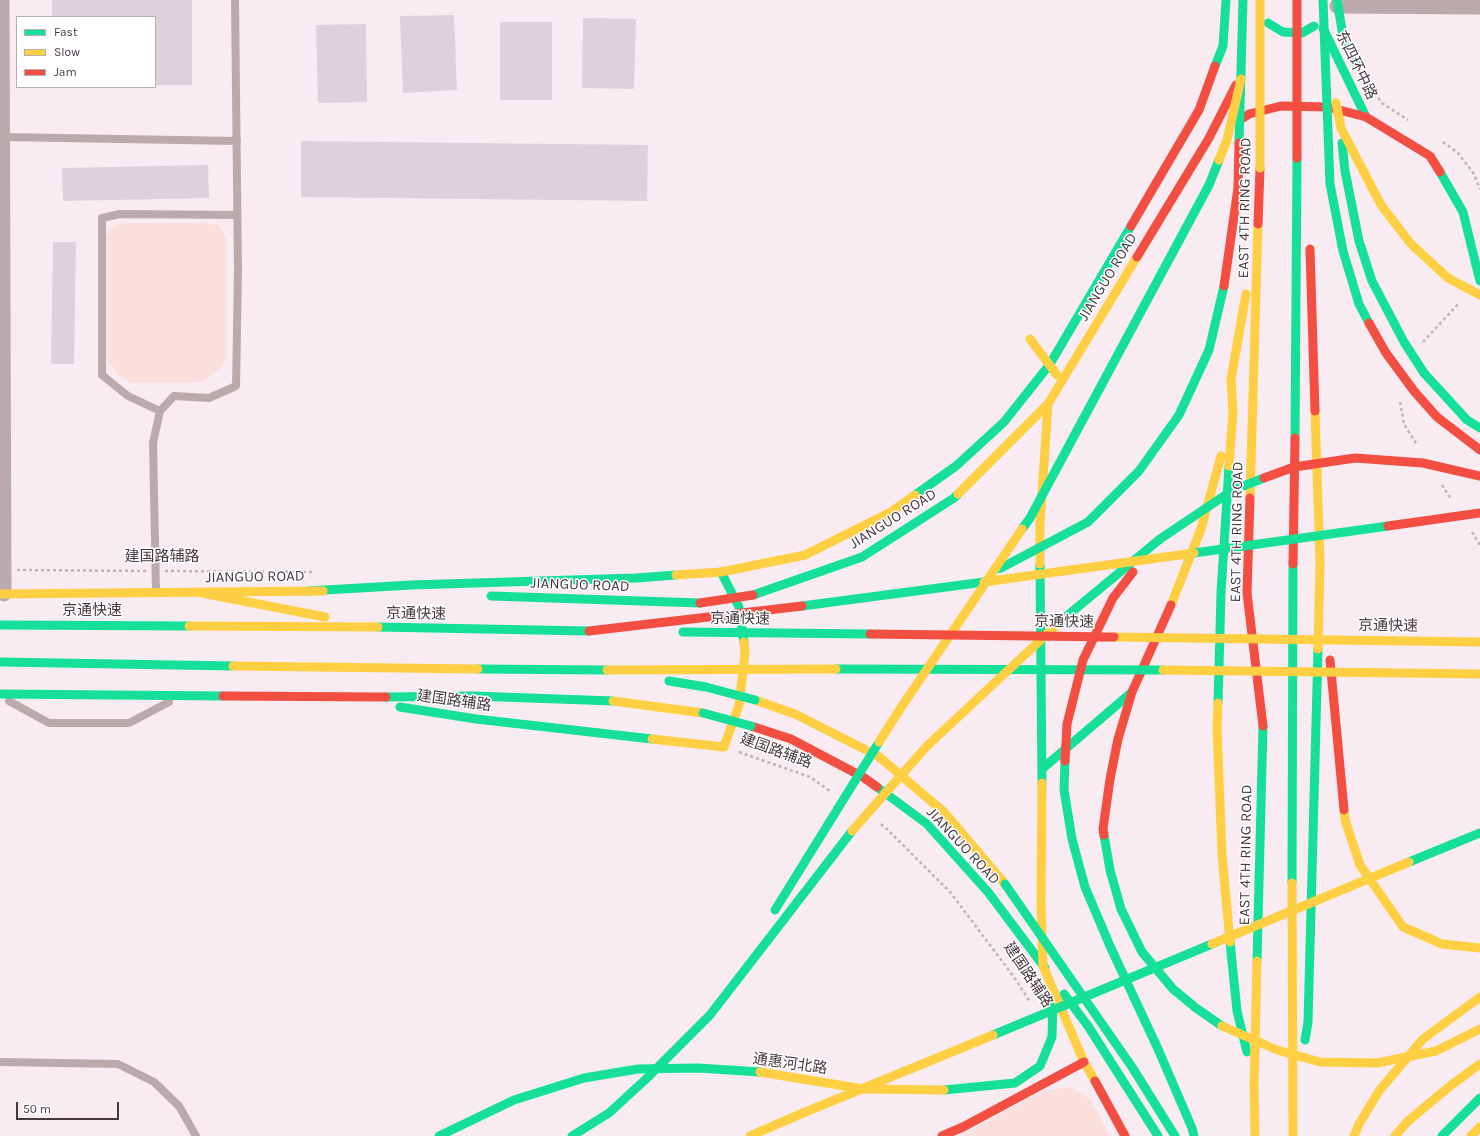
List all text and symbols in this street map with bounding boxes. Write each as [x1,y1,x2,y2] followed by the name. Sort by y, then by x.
[16,16,156,88] legend
[54,25,77,39] text: Fast
[1331,27,1381,103] street label: 东四环中路
[54,45,80,59] text: Slow
[54,65,77,79] text: Jam
[1235,137,1255,279] street label: EAST 4TH RING ROAD
[1075,230,1141,324] street label: JIANGUO ROAD
[1227,461,1247,603] street label: EAST 4TH RING ROAD
[846,485,940,553] street label: JIANGUO ROAD
[125,548,199,566] street label: 建国路辅路
[205,567,305,587] street label: JIANGUO ROAD
[530,574,630,596] street label: JIANGUO ROAD
[62,602,122,620] street label: 京通快速
[386,604,446,624] street label: 京通快速
[710,609,770,629] street label: 京通快速
[1034,612,1094,632] street label: 京通快速
[1358,616,1418,636] street label: 京通快速
[416,687,492,715] street label: 建国路辅路
[738,730,814,772] street label: 建国路辅路
[1236,784,1256,926] street label: EAST 4TH RING ROAD
[923,804,1003,888] street label: JIANGUO ROAD
[1000,939,1056,1011] street label: 建国路辅路
[752,1050,828,1078] street label: 通惠河北路
[18,1094,121,1120] scale bar
[23,1102,51,1116] text: 50 m

